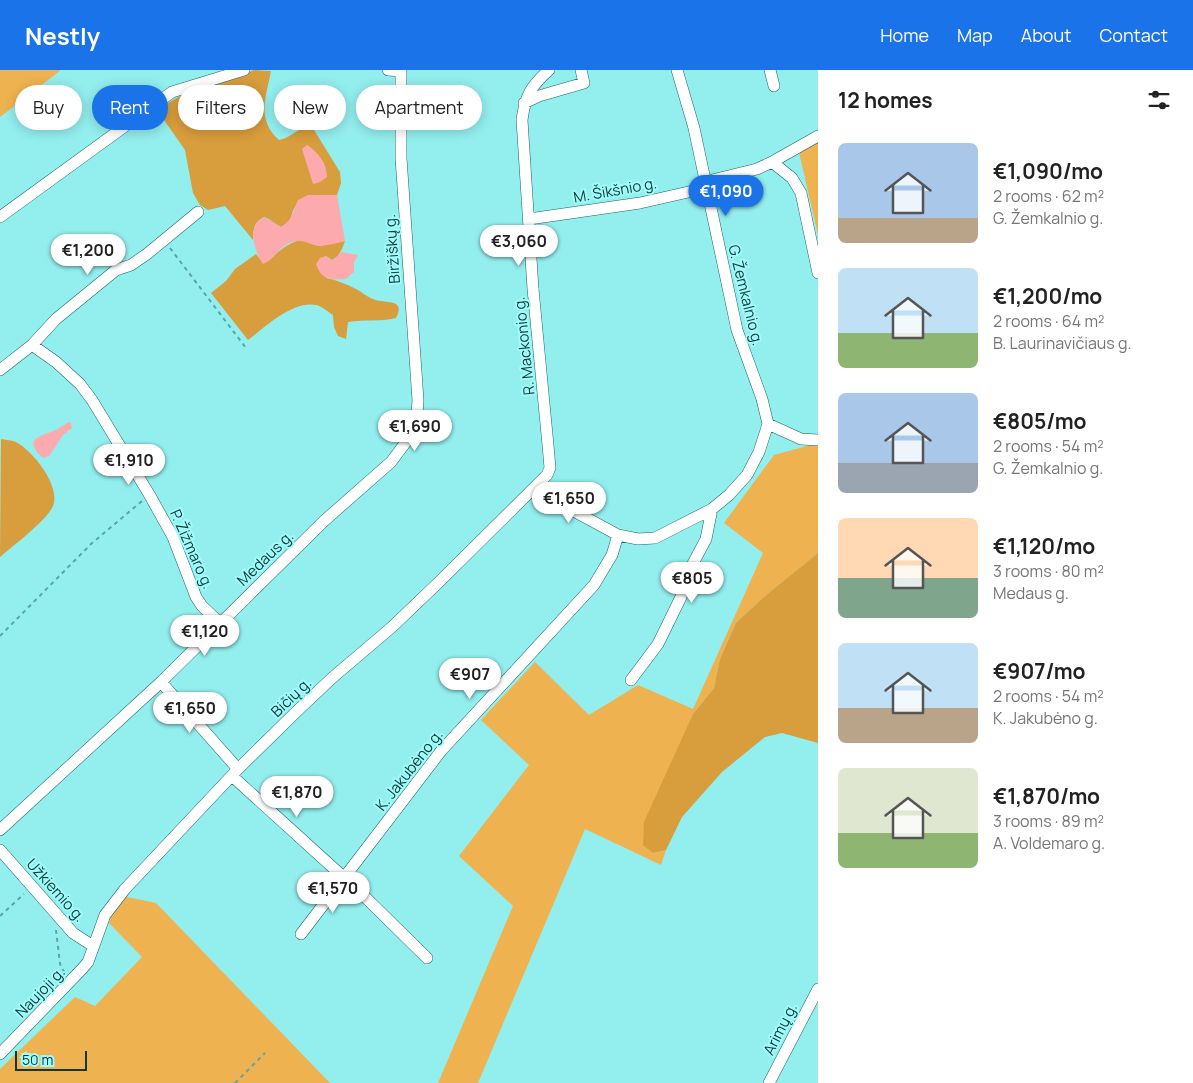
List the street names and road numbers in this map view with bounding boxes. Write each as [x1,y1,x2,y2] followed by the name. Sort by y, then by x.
[572,172,658,208] street label: M. Šikšnio g.
[379,214,405,284] street label: Biržiškų g.
[723,242,769,348] street label: G. Žemkalnio g.
[508,296,540,396] street label: R. Mackonio g.
[165,506,219,592] street label: P. Žižmaro g.
[232,526,298,590] street label: Medaus g.
[266,672,316,722] street label: Bičių g.
[371,725,447,815] street label: K. Jakubėno g.
[22,854,90,926] street label: Užkiemio g.
[11,962,69,1022] street label: Naujoji g.
[758,999,802,1059] street label: Arimų g.

